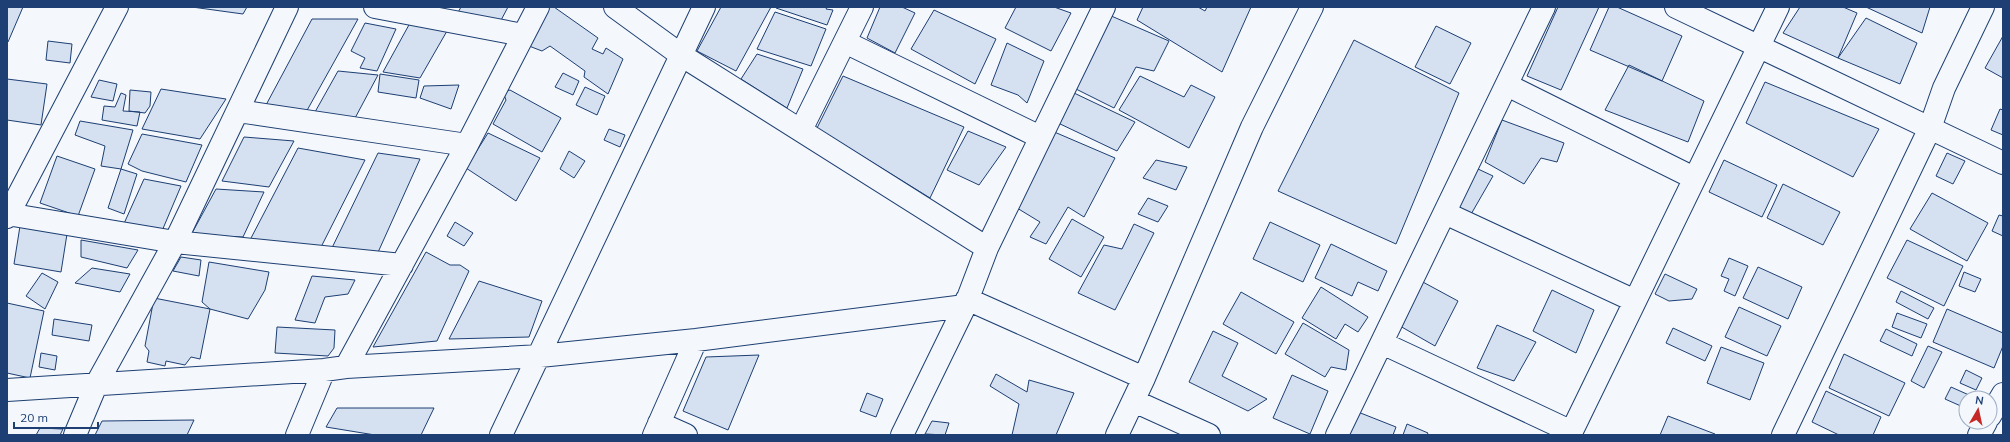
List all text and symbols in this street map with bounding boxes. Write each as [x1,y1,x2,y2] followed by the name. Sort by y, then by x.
[1958,390,1998,430] north arrow
[1974,393,1985,408] text: N
[14,404,98,430] scale bar
[20,410,48,425] text: 20 m

